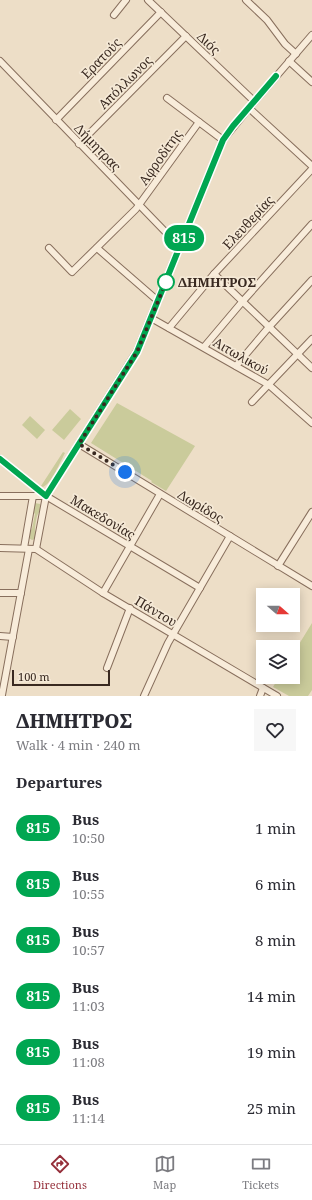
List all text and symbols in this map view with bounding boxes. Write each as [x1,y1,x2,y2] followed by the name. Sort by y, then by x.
[194,28,224,58] street label: Διός
[77,34,125,82] street label: Ερατούς
[94,51,156,113] street label: Απόλλωνος
[71,119,125,175] street label: Δήμητρας
[134,126,186,188] street label: Αφροδίτης
[218,191,278,253] street label: Ελευθερίας
[161,225,207,251] line badge: 815
[172,228,196,247] text: 815
[157,273,175,291] marker: ΔΗΜΗΤΡΟΣ
[178,273,256,291] place label: ΔΗΜΗΤΡΟΣ
[210,333,272,379] street label: Αιτωλικού
[115,462,135,482] your location
[175,485,227,527] street label: Δωρίδος
[67,491,139,543] street label: Μακεδονίας
[256,588,300,632] north arrow
[256,588,300,684] map controls
[132,591,180,631] street label: Πάντου
[256,640,300,684] button: layers
[12,668,110,687] scale bar
[18,669,50,684] text: 100 m
[16,708,132,734] text: ΔΗΜΗΤΡΟΣ
[254,709,296,751] button: heart
[16,736,141,754] text: Walk · 4 min · 240 m
[16,772,102,792] text: Departures
[72,809,99,829] text: Bus
[26,818,50,837] text: 815
[255,818,296,838] text: 1 min
[72,829,105,847] text: 10:50
[72,865,99,885] text: Bus
[26,874,50,893] text: 815
[255,874,296,894] text: 6 min
[72,885,105,903] text: 10:55
[72,921,99,941] text: Bus
[26,930,50,949] text: 815
[255,930,296,950] text: 8 min
[72,941,105,959] text: 10:57
[72,977,99,997] text: Bus
[26,986,50,1005] text: 815
[247,986,296,1006] text: 14 min
[72,997,105,1015] text: 11:03
[72,1033,99,1053] text: Bus
[26,1042,50,1061] text: 815
[247,1042,296,1062] text: 19 min
[72,1053,105,1071] text: 11:08
[72,1089,99,1109] text: Bus
[26,1098,50,1117] text: 815
[247,1098,296,1118] text: 25 min
[72,1109,105,1127] text: 11:14
[33,1153,87,1192] tab: Directions
[153,1153,176,1192] tab: Map
[242,1153,279,1192] tab: Tickets

